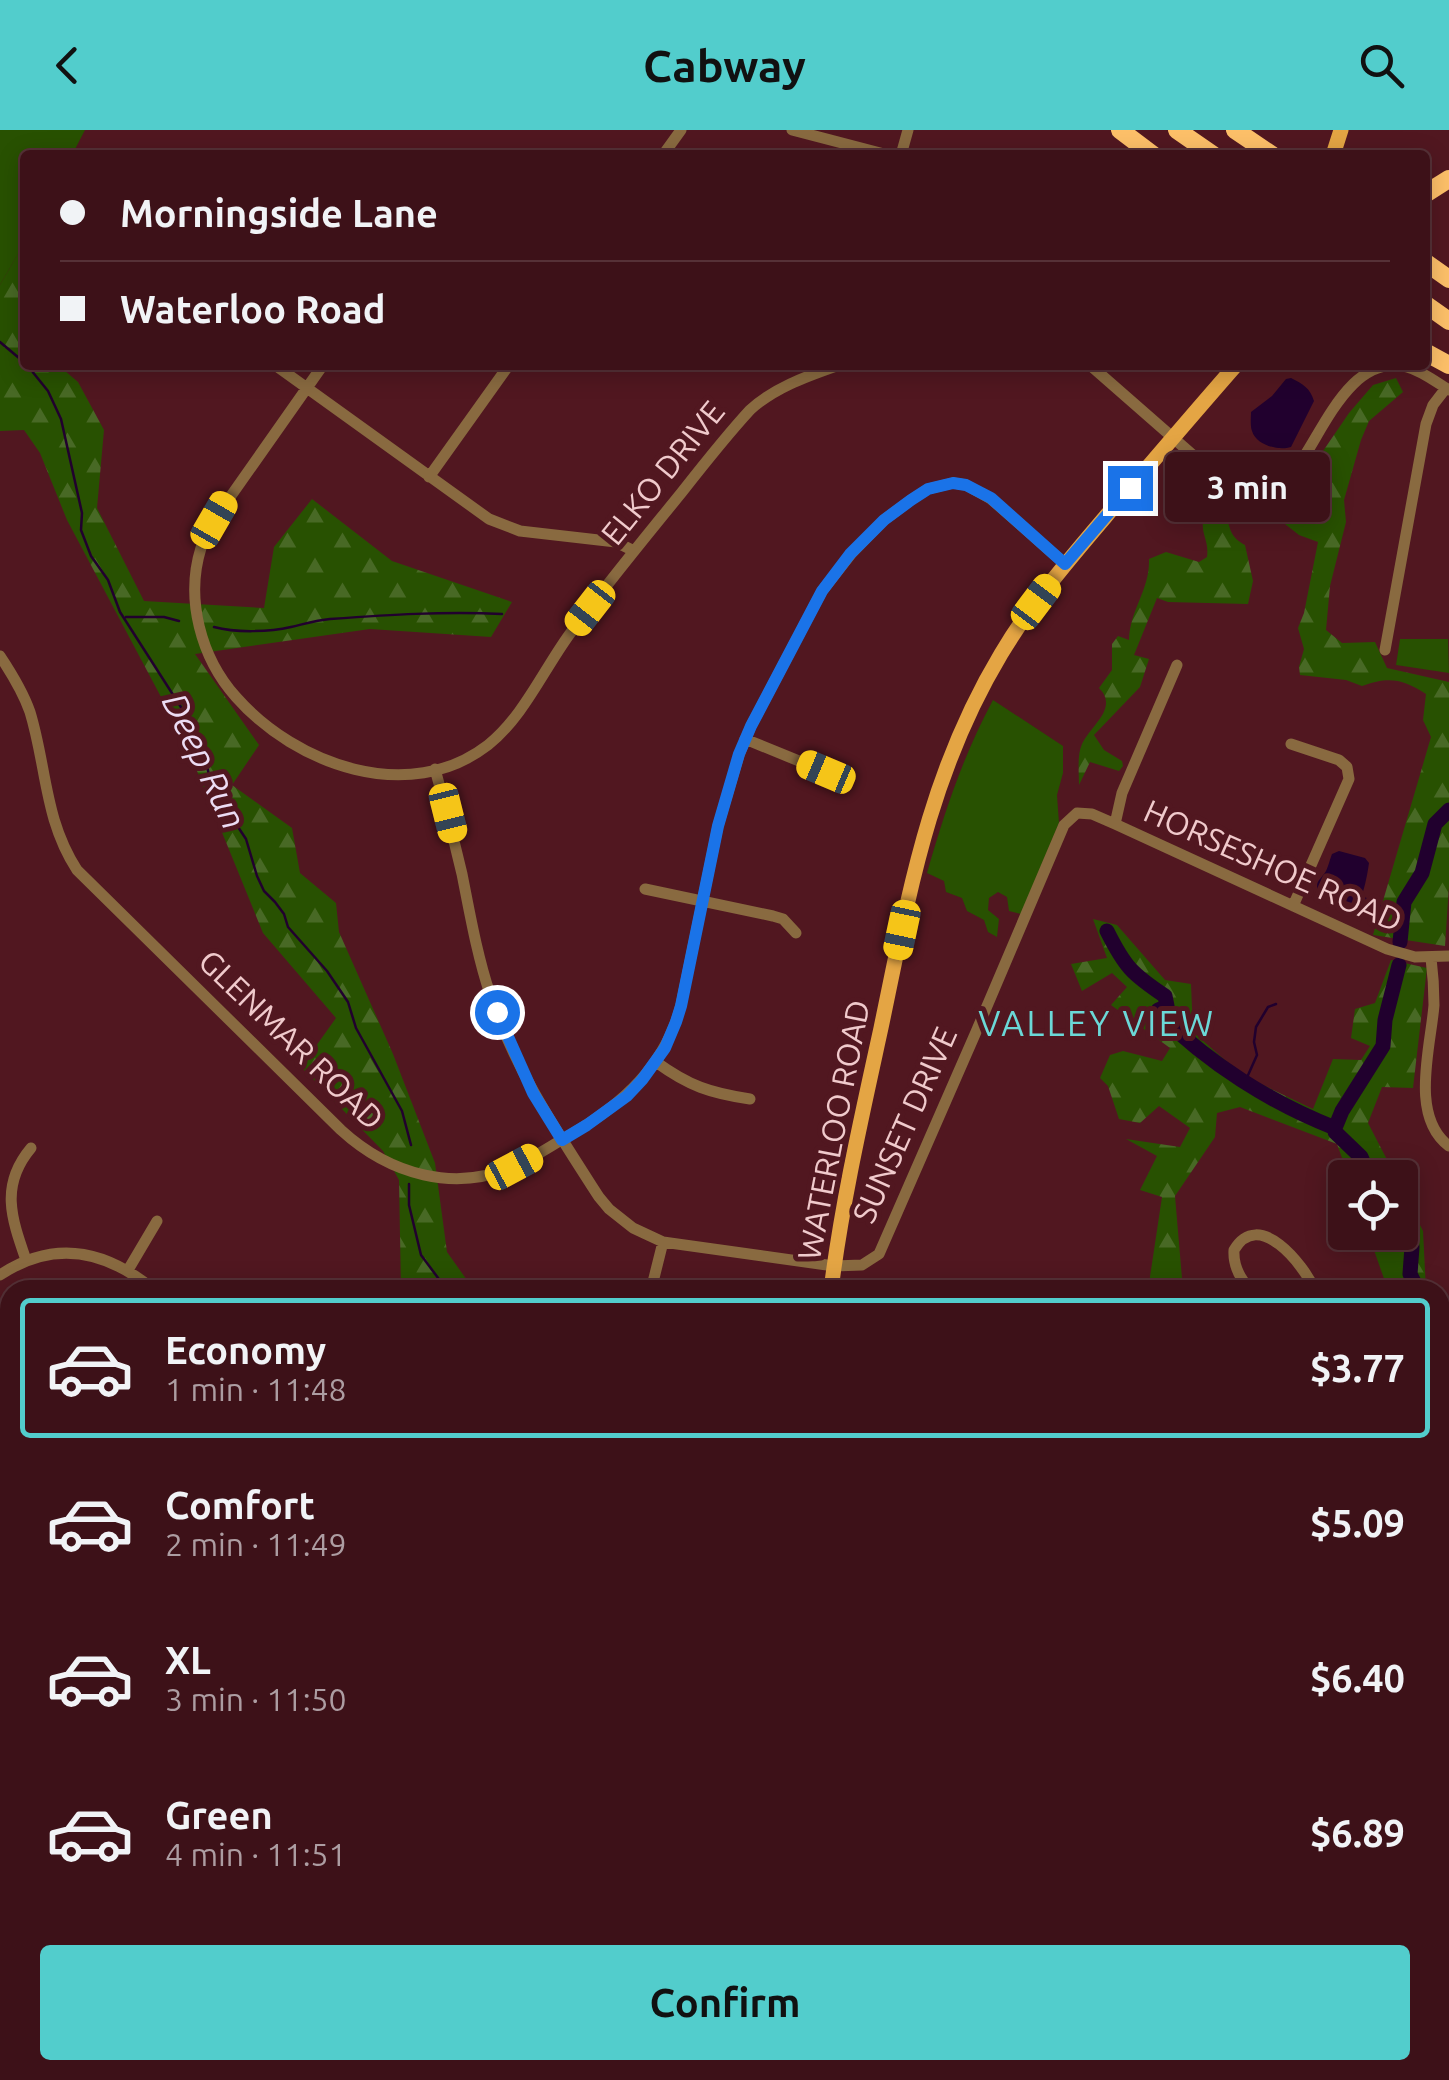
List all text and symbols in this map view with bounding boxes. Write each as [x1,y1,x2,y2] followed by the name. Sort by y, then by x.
[40,38,95,93] icon: back
[1354,38,1409,93] icon: search
[643,40,806,91] text: Cabway
[120,192,438,234] text: Morningside Lane
[120,288,385,330] text: Waterloo Road
[593,393,731,551] street label: ELKO DRIVE
[1165,453,1330,523] callout: 3 min
[1108,466,1153,511] route end
[1207,469,1288,505] text: 3 min
[186,487,242,553] car
[1006,569,1066,635] car
[560,575,620,641] car
[155,686,255,835] water label: Deep Run
[793,746,859,798] car
[426,780,470,846] car
[1139,792,1408,938] street label: HORSESHOE ROAD
[881,898,923,962] car
[192,942,391,1136] street label: GLENMAR ROAD
[475,990,520,1035] route start
[790,997,876,1263] street label: WATERLOO ROAD
[978,1003,1216,1043] district label: VALLEY VIEW
[845,1021,963,1228] street label: SUNSET DRIVE
[480,1140,548,1194] car
[1328,1160,1418,1250] map controls
[1328,1160,1418,1250] button: locate
[45,1323,135,1413] icon: car
[165,1329,326,1371] text: Economy
[1310,1347,1405,1389] text: $3.77
[165,1371,347,1407] text: 1 min · 11:48
[45,1478,135,1568] icon: car
[165,1484,315,1526] text: Comfort
[1310,1502,1405,1544] text: $5.09
[165,1526,347,1562] text: 2 min · 11:49
[45,1633,135,1723] icon: car
[165,1639,211,1681] text: XL
[1310,1657,1405,1699] text: $6.40
[165,1681,347,1717] text: 3 min · 11:50
[45,1788,135,1878] icon: car
[165,1794,273,1836] text: Green
[1310,1812,1405,1854] text: $6.89
[165,1836,347,1872] text: 4 min · 11:51
[40,1945,1410,2060] button: Confirm

